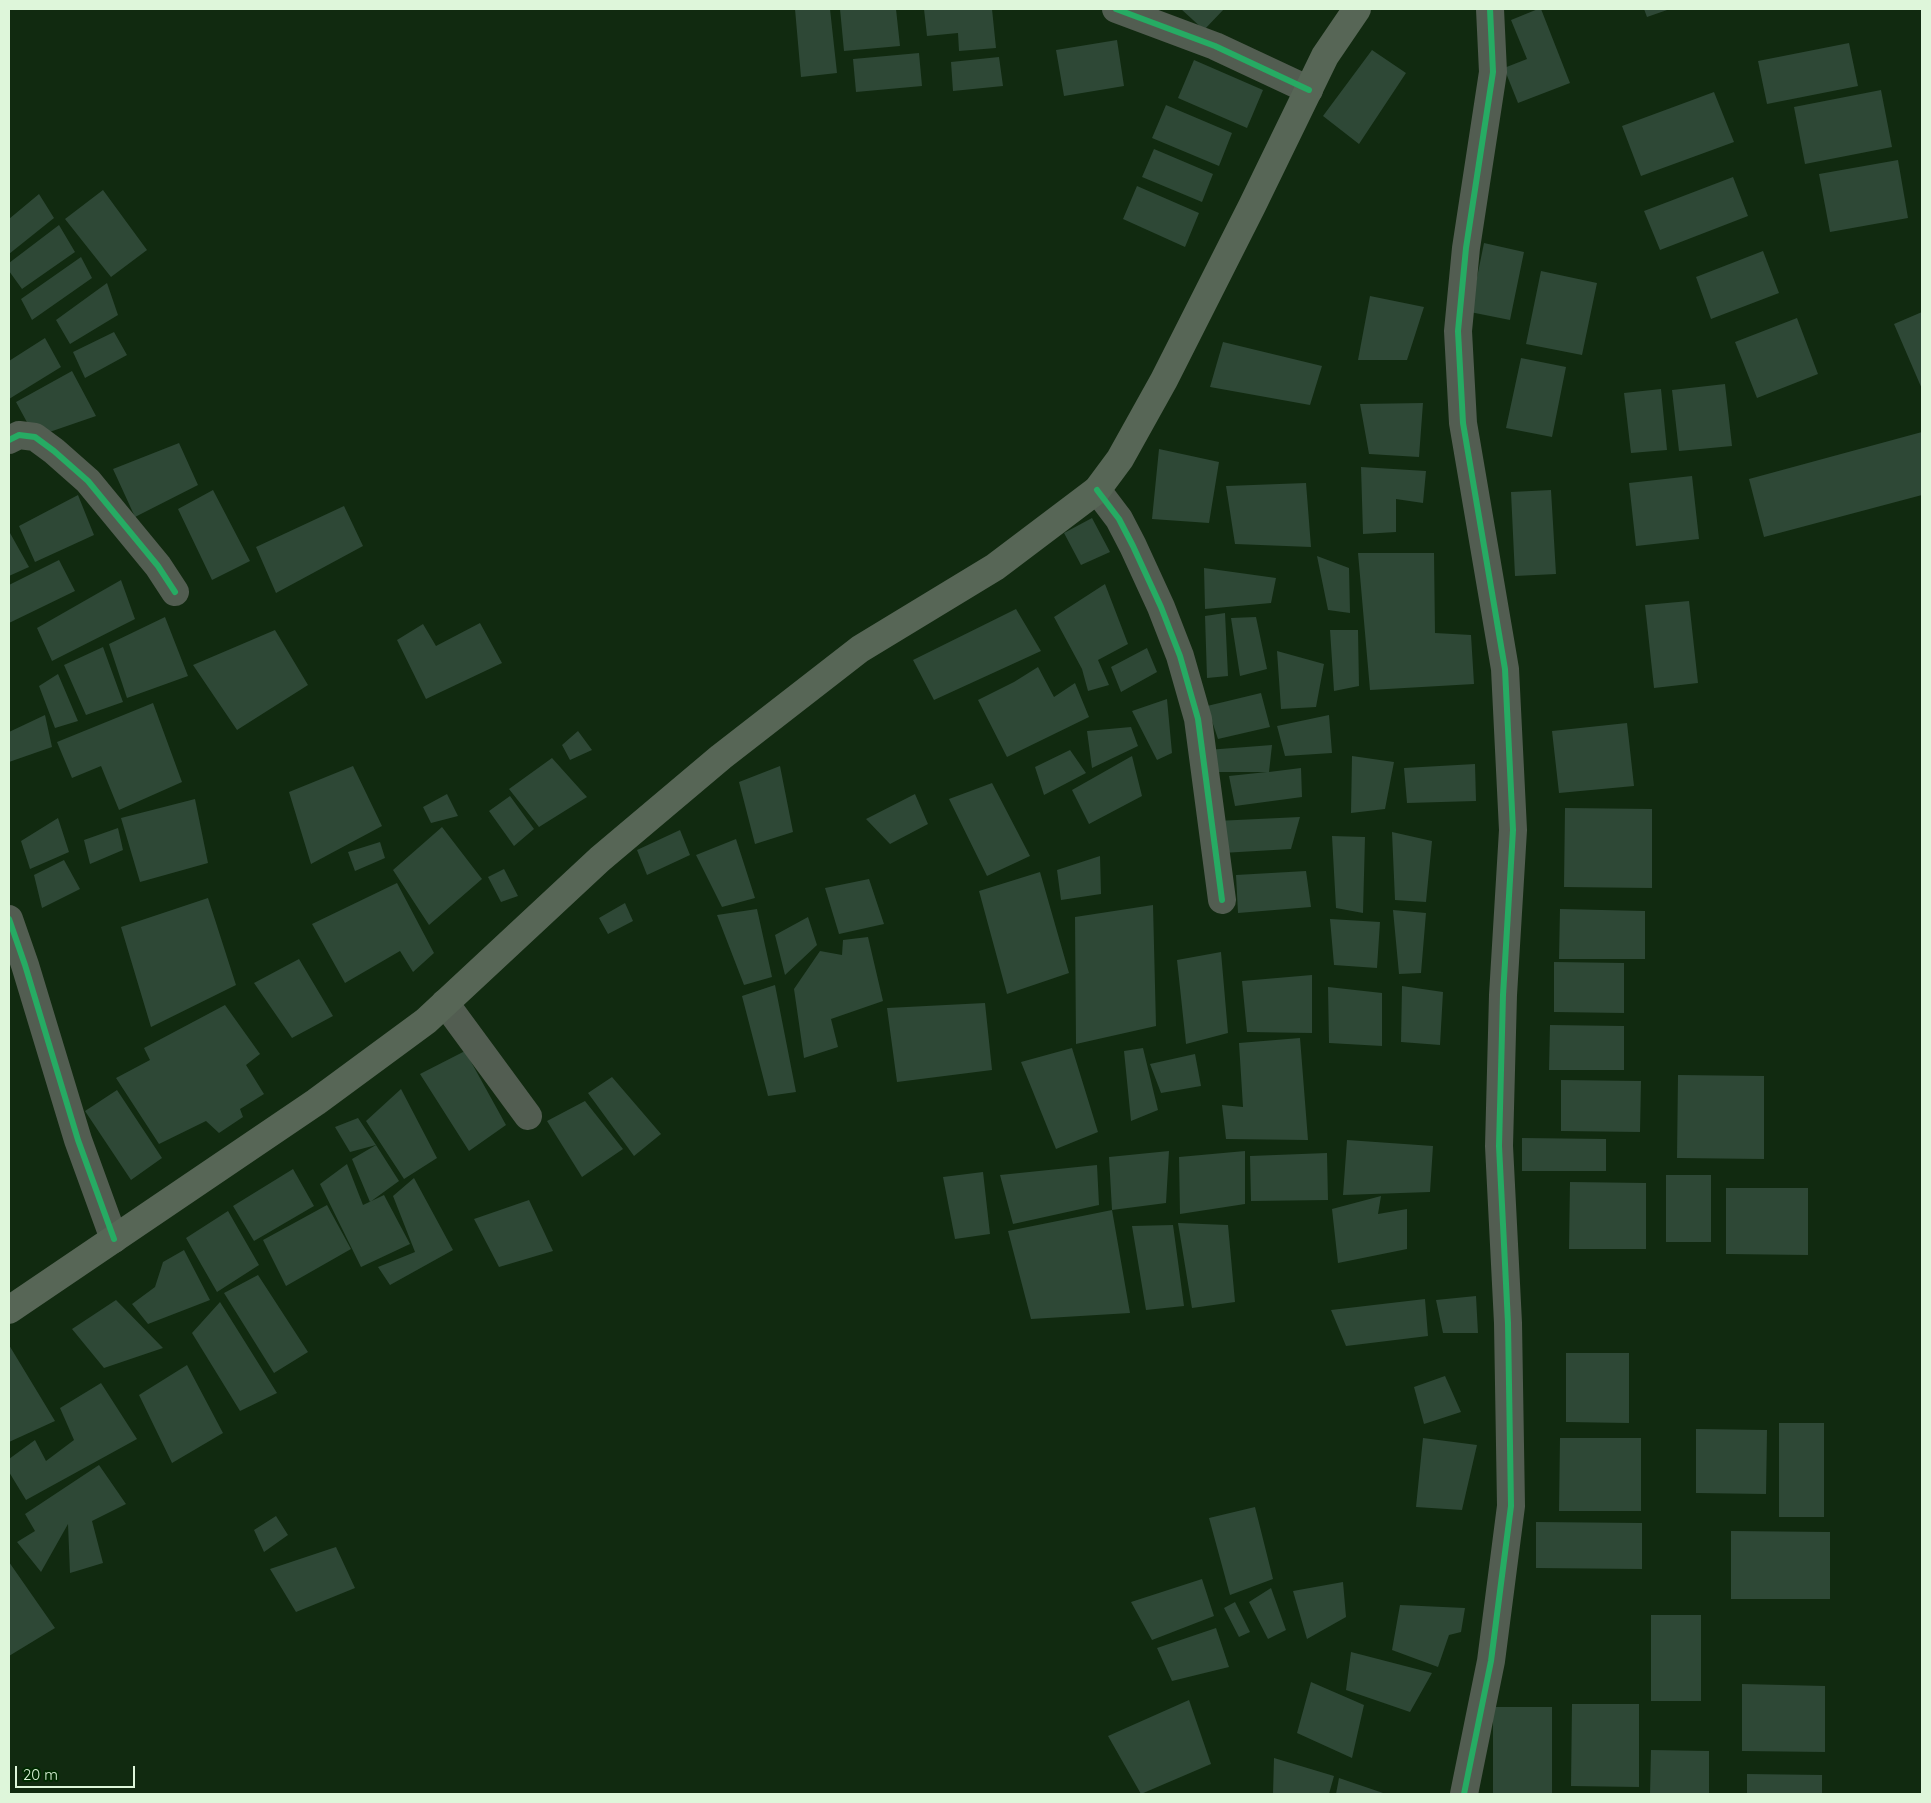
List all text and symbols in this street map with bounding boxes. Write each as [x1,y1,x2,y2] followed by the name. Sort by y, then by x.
[18,1756,138,1788] scale bar
[23,1765,58,1784] text: 20 m

